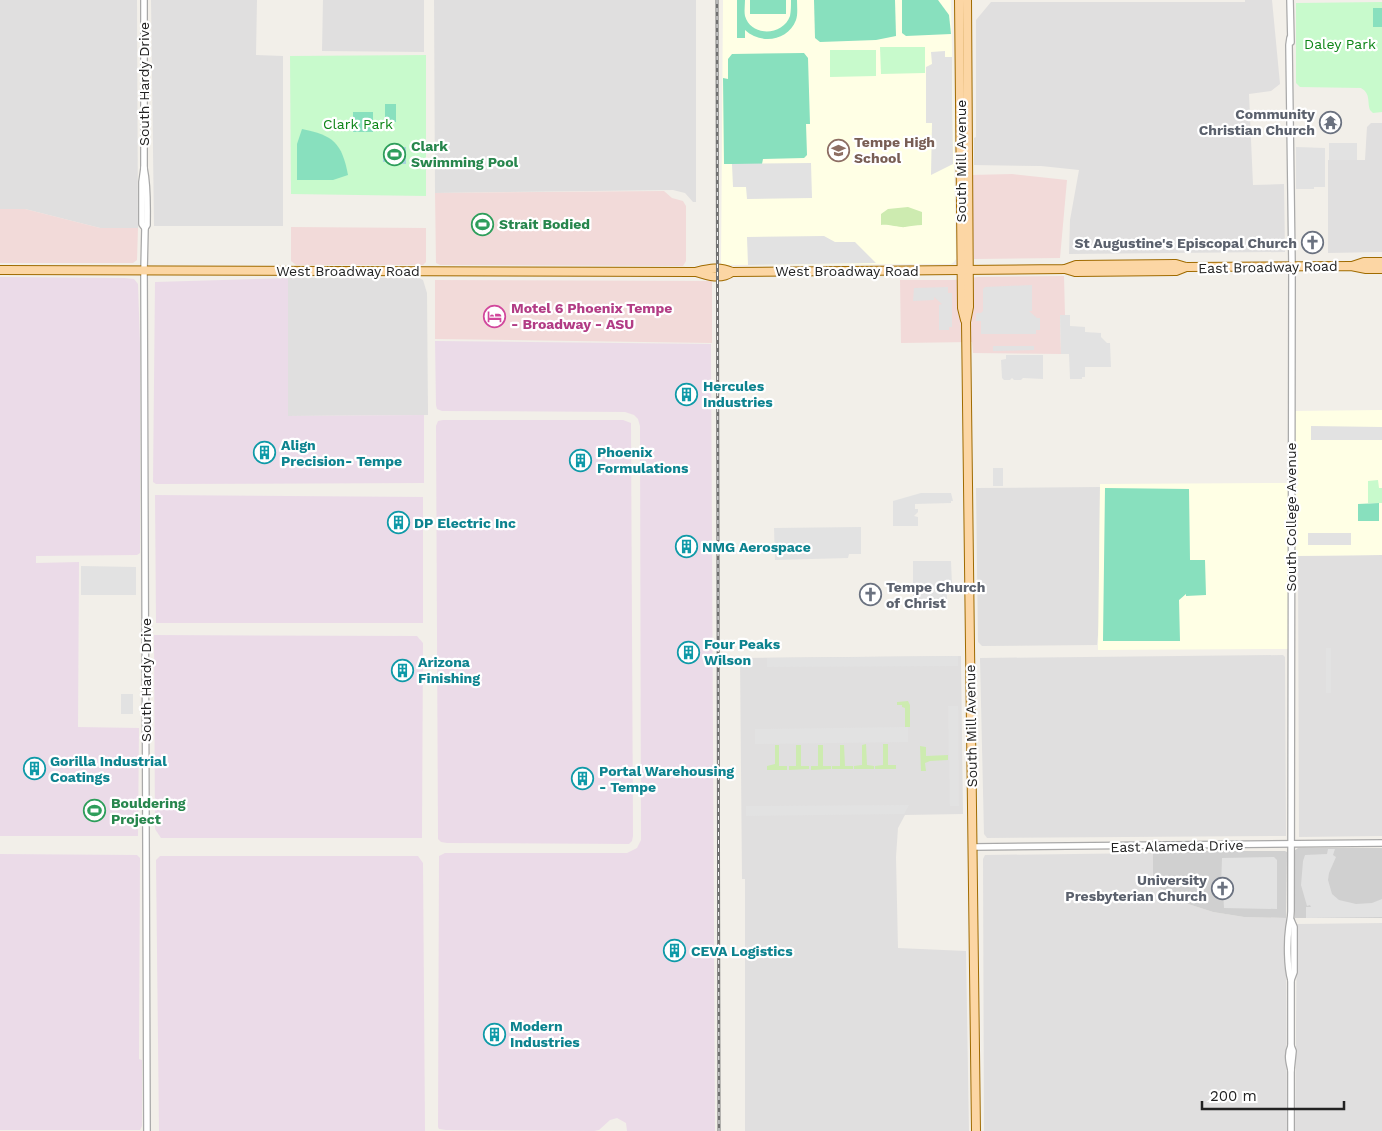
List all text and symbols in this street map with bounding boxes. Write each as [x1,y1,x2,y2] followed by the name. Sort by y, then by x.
[136,22,152,146] street label: South Hardy Drive
[1304,36,1376,52] park label: Daley Park
[953,100,969,222] street label: South Mill Avenue
[1199,106,1315,138] place label: Community Christian Church
[1319,110,1343,134] temple icon: Community Christian Church
[323,116,393,132] park label: Clark Park
[854,134,935,166] place label: Tempe High School
[411,138,519,170] place label: Clark Swimming Pool
[826,138,850,162] school or university icon: Tempe High School
[383,142,407,166] sports icon: Clark Swimming Pool
[471,212,495,236] sports icon: Strait Bodied
[499,216,590,232] place label: Strait Bodied
[1301,231,1325,255] church icon: St Augustine's Episcopal Church
[1074,235,1297,251] place label: St Augustine's Episcopal Church
[1198,258,1338,276] street label: East Broadway Road
[276,263,420,279] street label: West Broadway Road
[775,263,919,279] street label: West Broadway Road
[511,300,672,332] place label: Motel 6 Phoenix Tempe - Broadway - ASU
[483,304,507,328] hotel icon: Motel 6 Phoenix Tempe - Broadway - ASU
[703,378,773,410] place label: Hercules Industries
[675,382,699,406] building icon: Hercules Industries
[281,437,402,469] place label: Align Precision- Tempe
[253,441,277,465] building icon: Align Precision- Tempe
[1283,442,1299,592] street label: South College Avenue
[597,444,689,476] place label: Phoenix Formulations
[569,448,593,472] building icon: Phoenix Formulations
[386,511,410,535] building icon: DP Electric Inc
[414,515,516,531] place label: DP Electric Inc
[674,535,698,559] building icon: NMG Aerospace
[702,539,811,555] place label: NMG Aerospace
[886,579,985,611] place label: Tempe Church of Christ
[858,583,882,607] church icon: Tempe Church of Christ
[138,618,154,742] street label: South Hardy Drive
[704,636,781,668] place label: Four Peaks Wilson
[676,640,700,664] building icon: Four Peaks Wilson
[418,654,480,686] place label: Arizona Finishing
[390,658,414,682] building icon: Arizona Finishing
[962,664,980,788] street label: South Mill Avenue
[50,753,167,785] place label: Gorilla Industrial Coatings
[22,757,46,781] building icon: Gorilla Industrial Coatings
[599,763,734,795] place label: Portal Warehousing - Tempe
[571,767,595,791] building icon: Portal Warehousing - Tempe
[111,795,186,827] place label: Bouldering Project
[83,799,107,823] sports icon: Bouldering Project
[1110,837,1244,855] street label: East Alameda Drive
[1065,872,1207,904] place label: University Presbyterian Church
[1211,876,1235,900] church icon: University Presbyterian Church
[663,939,687,963] building icon: CEVA Logistics
[691,943,793,959] place label: CEVA Logistics
[510,1018,580,1050] place label: Modern Industries
[482,1022,506,1046] building icon: Modern Industries
[1202,1078,1344,1110] scale bar
[1210,1087,1257,1105] text: 200 m

